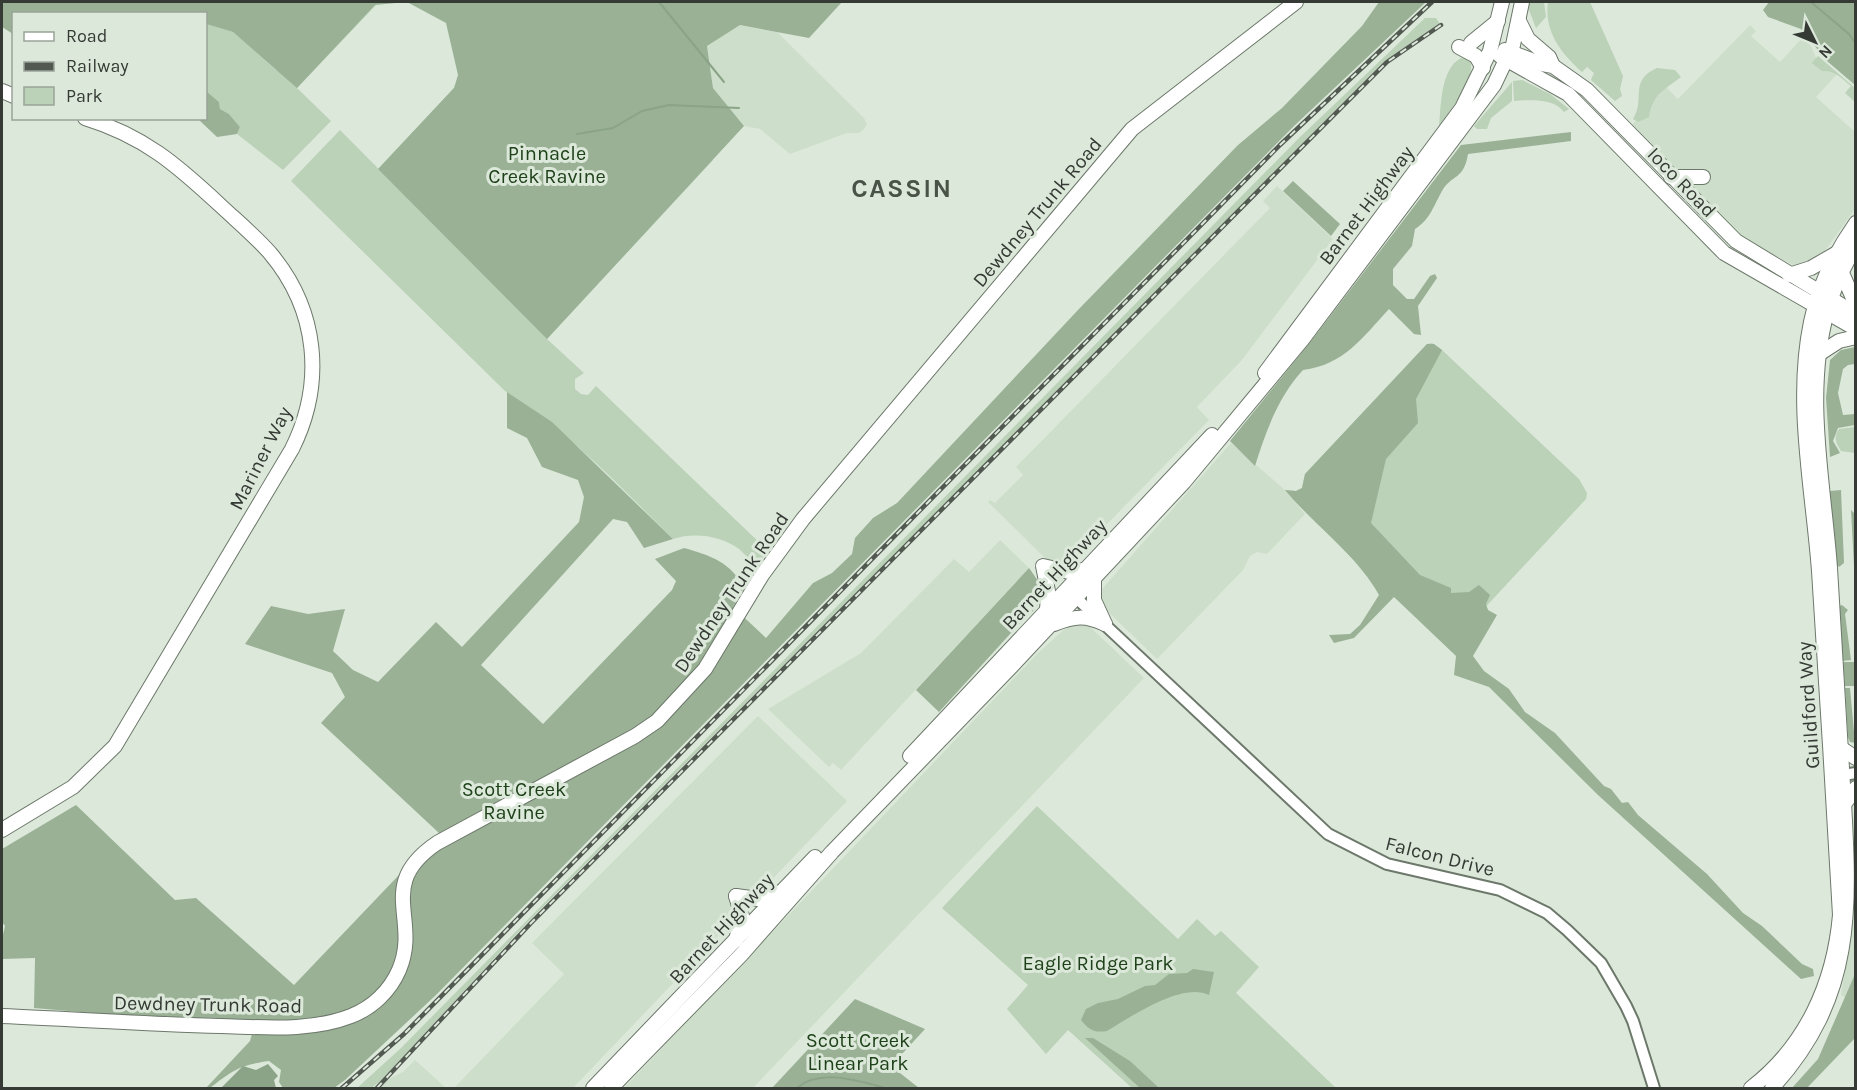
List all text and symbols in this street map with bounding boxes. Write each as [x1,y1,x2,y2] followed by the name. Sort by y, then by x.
[12,12,207,120] legend
[1785,12,1845,72] north arrow
[66,25,107,47] text: Road
[1815,41,1836,63] text: N
[66,55,129,77] text: Railway
[66,85,103,107] text: Park
[968,133,1107,292] street label: Dewdney Trunk Road
[1314,141,1419,269] street label: Barnet Highway
[488,142,606,188] park label: Pinnacle Creek Ravine
[1643,142,1721,222] street label: Ioco Road
[851,173,953,204] district label: CASSIN
[225,403,296,514] street label: Mariner Way
[669,508,794,677] street label: Dewdney Trunk Road
[997,514,1111,634] street label: Barnet Highway
[1793,641,1824,769] street label: Guildford Way
[462,778,566,824] park label: Scott Creek Ravine
[1383,832,1497,881] street label: Falcon Drive
[664,868,778,988] street label: Barnet Highway
[1022,952,1174,975] park label: Eagle Ridge Park
[114,991,302,1018] street label: Dewdney Trunk Road
[806,1029,910,1075] park label: Scott Creek Linear Park

